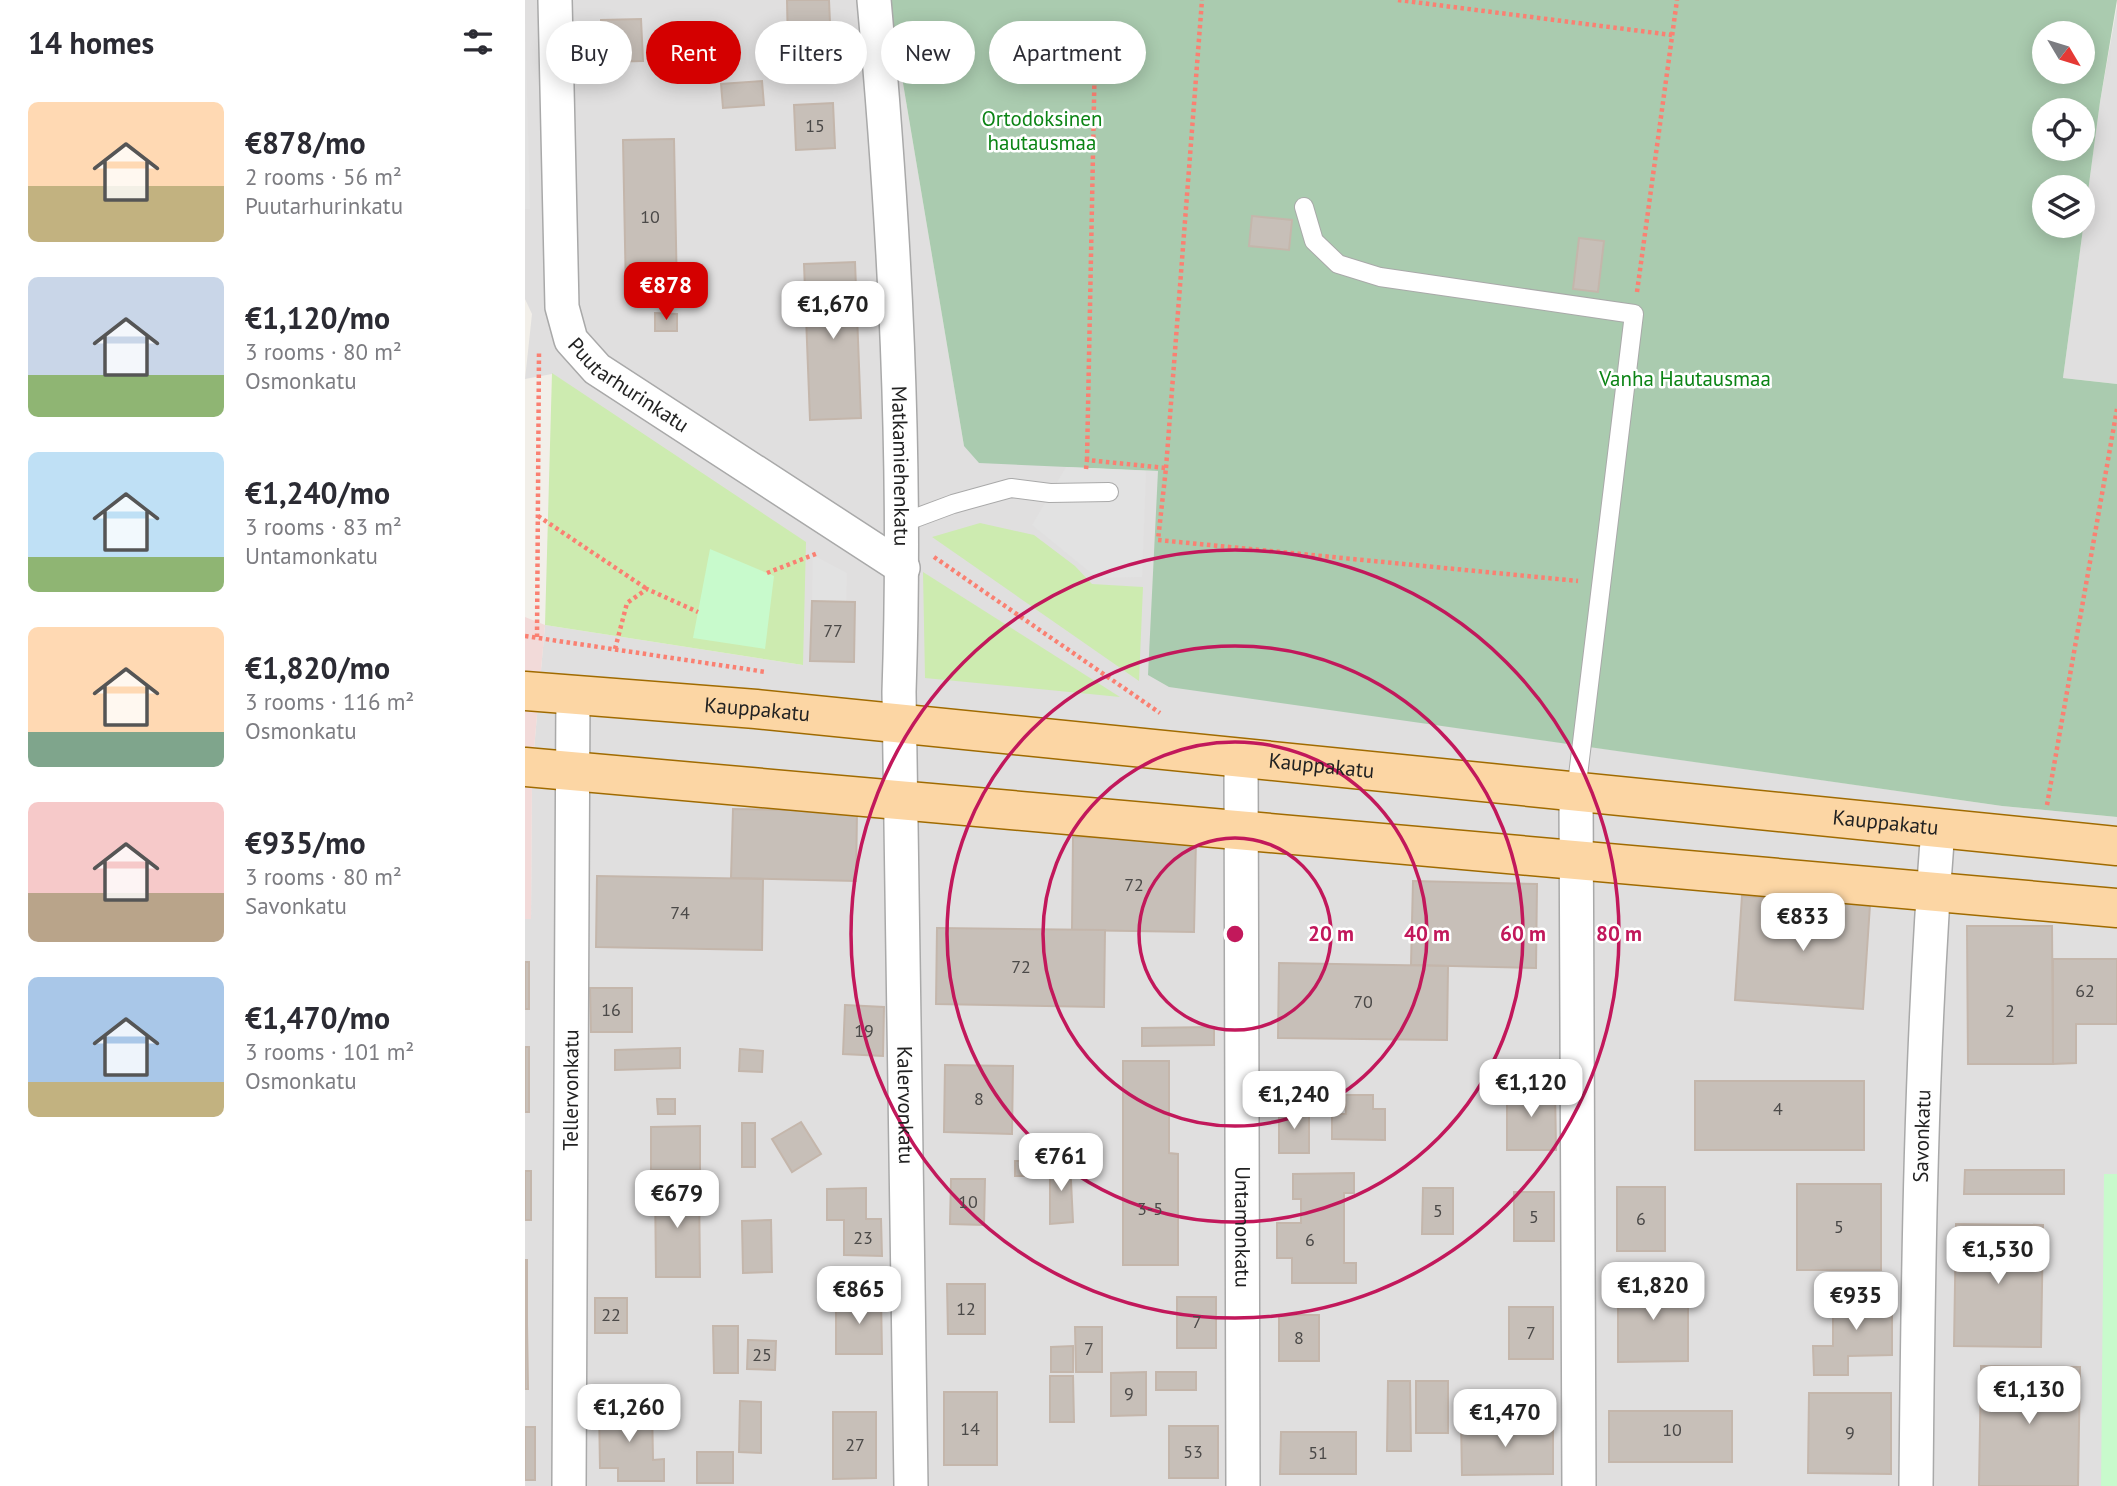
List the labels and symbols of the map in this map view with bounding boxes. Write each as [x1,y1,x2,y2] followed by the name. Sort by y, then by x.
[2032,21,2095,84] north arrow
[981,105,1103,156] park label: Ortodoksinen hautausmaa
[805,114,825,137] house number: 15
[640,205,660,228] house number: 10
[625,262,707,322] pin: €878
[776,282,890,341] pin: €1,670
[562,332,694,438] street label: Puutarhurinkatu
[1598,365,1771,392] park label: Vanha Hautausmaa
[886,385,915,546] street label: Matkamiehenkatu
[823,619,843,642] house number: 77
[703,691,811,727] street label: Kauppakatu
[1267,747,1376,784] street label: Kauppakatu
[1832,803,1940,841] street label: Kauppakatu
[1124,873,1144,896] house number: 72
[1762,894,1844,953] pin: €833
[670,901,690,924] house number: 74
[1308,920,1354,947] text: 20 m
[1404,920,1450,947] text: 40 m
[1500,920,1546,947] text: 60 m
[1596,920,1642,947] text: 80 m
[1223,922,1247,946] centre of rings
[1011,955,1031,978] house number: 72
[2075,979,2095,1002] house number: 62
[1353,990,1373,1013] house number: 70
[601,998,621,1021] house number: 16
[2005,999,2015,1022] house number: 2
[854,1019,874,1042] house number: 19
[557,1029,584,1151] street label: Tellervonkatu
[891,1046,920,1164] street label: Kalervonkatu
[1474,1060,1588,1119] pin: €1,120
[1237,1072,1351,1131] pin: €1,240
[974,1087,984,1110] house number: 8
[1907,1089,1937,1183] street label: Savonkatu
[1773,1097,1783,1120] house number: 4
[1020,1134,1102,1193] pin: €761
[1229,1166,1256,1288] street label: Untamonkatu
[636,1170,718,1230] pin: €679
[958,1190,978,1213] house number: 10
[1137,1197,1163,1220] house number: 3-5
[1433,1199,1443,1222] house number: 5
[1529,1205,1539,1228] house number: 5
[1636,1207,1646,1230] house number: 6
[1834,1215,1844,1238] house number: 5
[853,1226,873,1249] house number: 23
[1941,1226,2055,1286] pin: €1,530
[1305,1228,1315,1251] house number: 6
[1596,1262,1710,1322] pin: €1,820
[818,1266,900,1326] pin: €865
[1815,1272,1897,1332] pin: €935
[956,1297,976,1320] house number: 12
[601,1303,621,1326] house number: 22
[1192,1310,1202,1333] house number: 7
[1526,1321,1536,1344] house number: 7
[1294,1326,1304,1349] house number: 8
[1084,1337,1094,1360] house number: 7
[752,1343,772,1366] house number: 25
[1972,1366,2086,1426] pin: €1,130
[1124,1382,1134,1405] house number: 9
[572,1384,686,1444] pin: €1,260
[1448,1390,1562,1449] pin: €1,470
[960,1417,980,1440] house number: 14
[1662,1418,1682,1441] house number: 10
[1845,1421,1855,1444] house number: 9
[845,1433,865,1456] house number: 27
[1183,1440,1203,1463] house number: 53
[1308,1441,1328,1464] house number: 51

